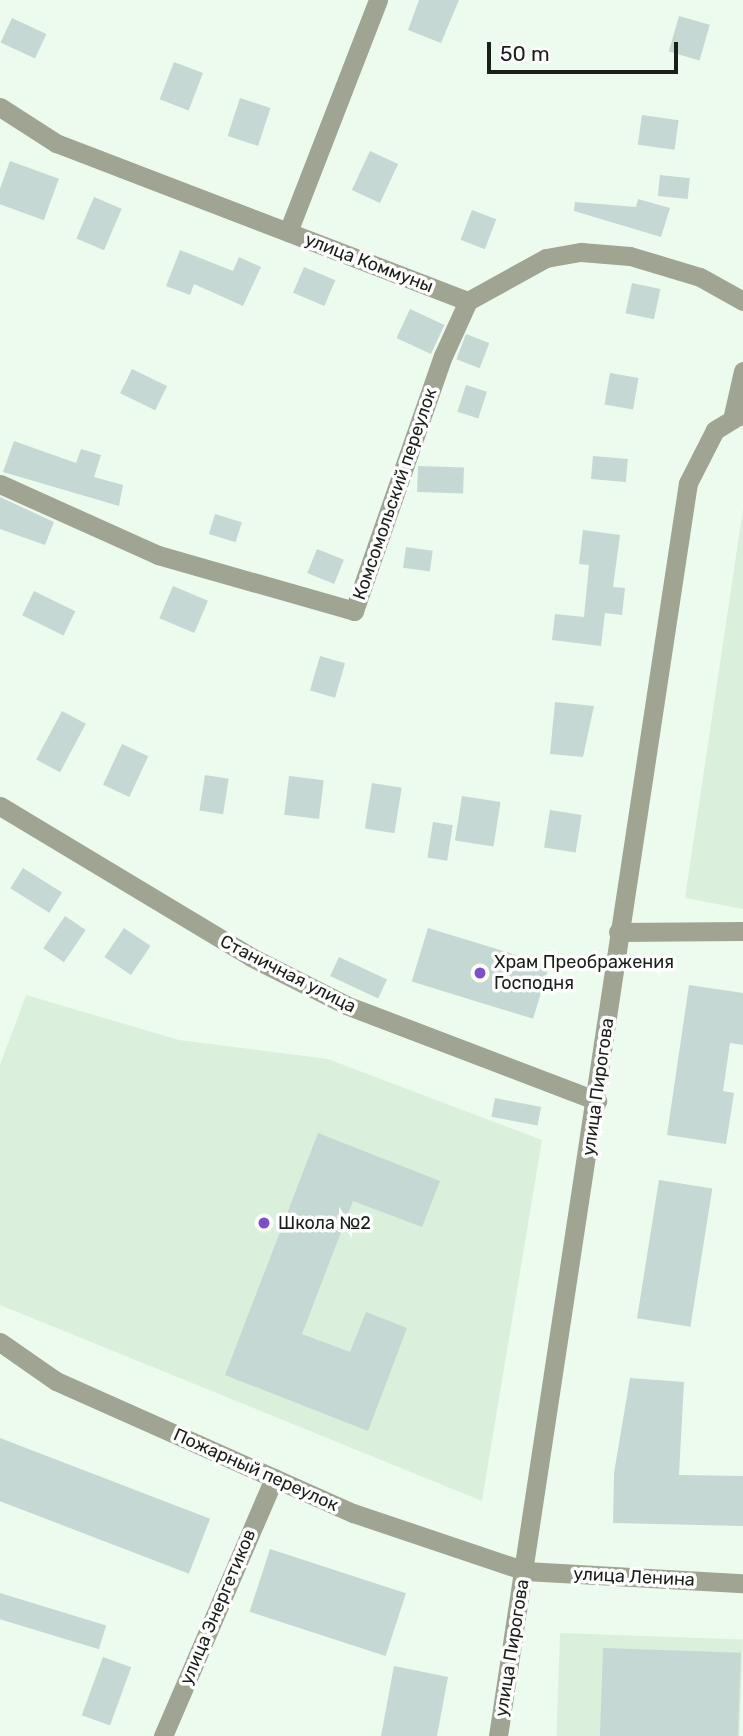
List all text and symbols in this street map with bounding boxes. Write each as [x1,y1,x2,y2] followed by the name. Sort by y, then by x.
[491,28,682,72] scale bar
[500,41,550,66] text: 50 m
[302,229,436,297] street label: улица Коммуны
[349,385,441,603] street label: Комсомольский переулок
[216,930,360,1018] street label: Станичная улица
[494,952,674,995] place label: Храм Преображения Господня
[472,965,488,981] marker: Храм Преображения Господня
[578,1017,618,1157] street label: улица Пирогова
[278,1212,371,1234] place label: Школа №2
[256,1215,272,1231] marker: Школа №2
[170,1424,342,1516] street label: Пожарный переулок
[175,1526,261,1688] street label: улица Энергетиков
[573,1563,695,1591] street label: улица Ленина
[490,1578,534,1718] street label: улица Пирогова

